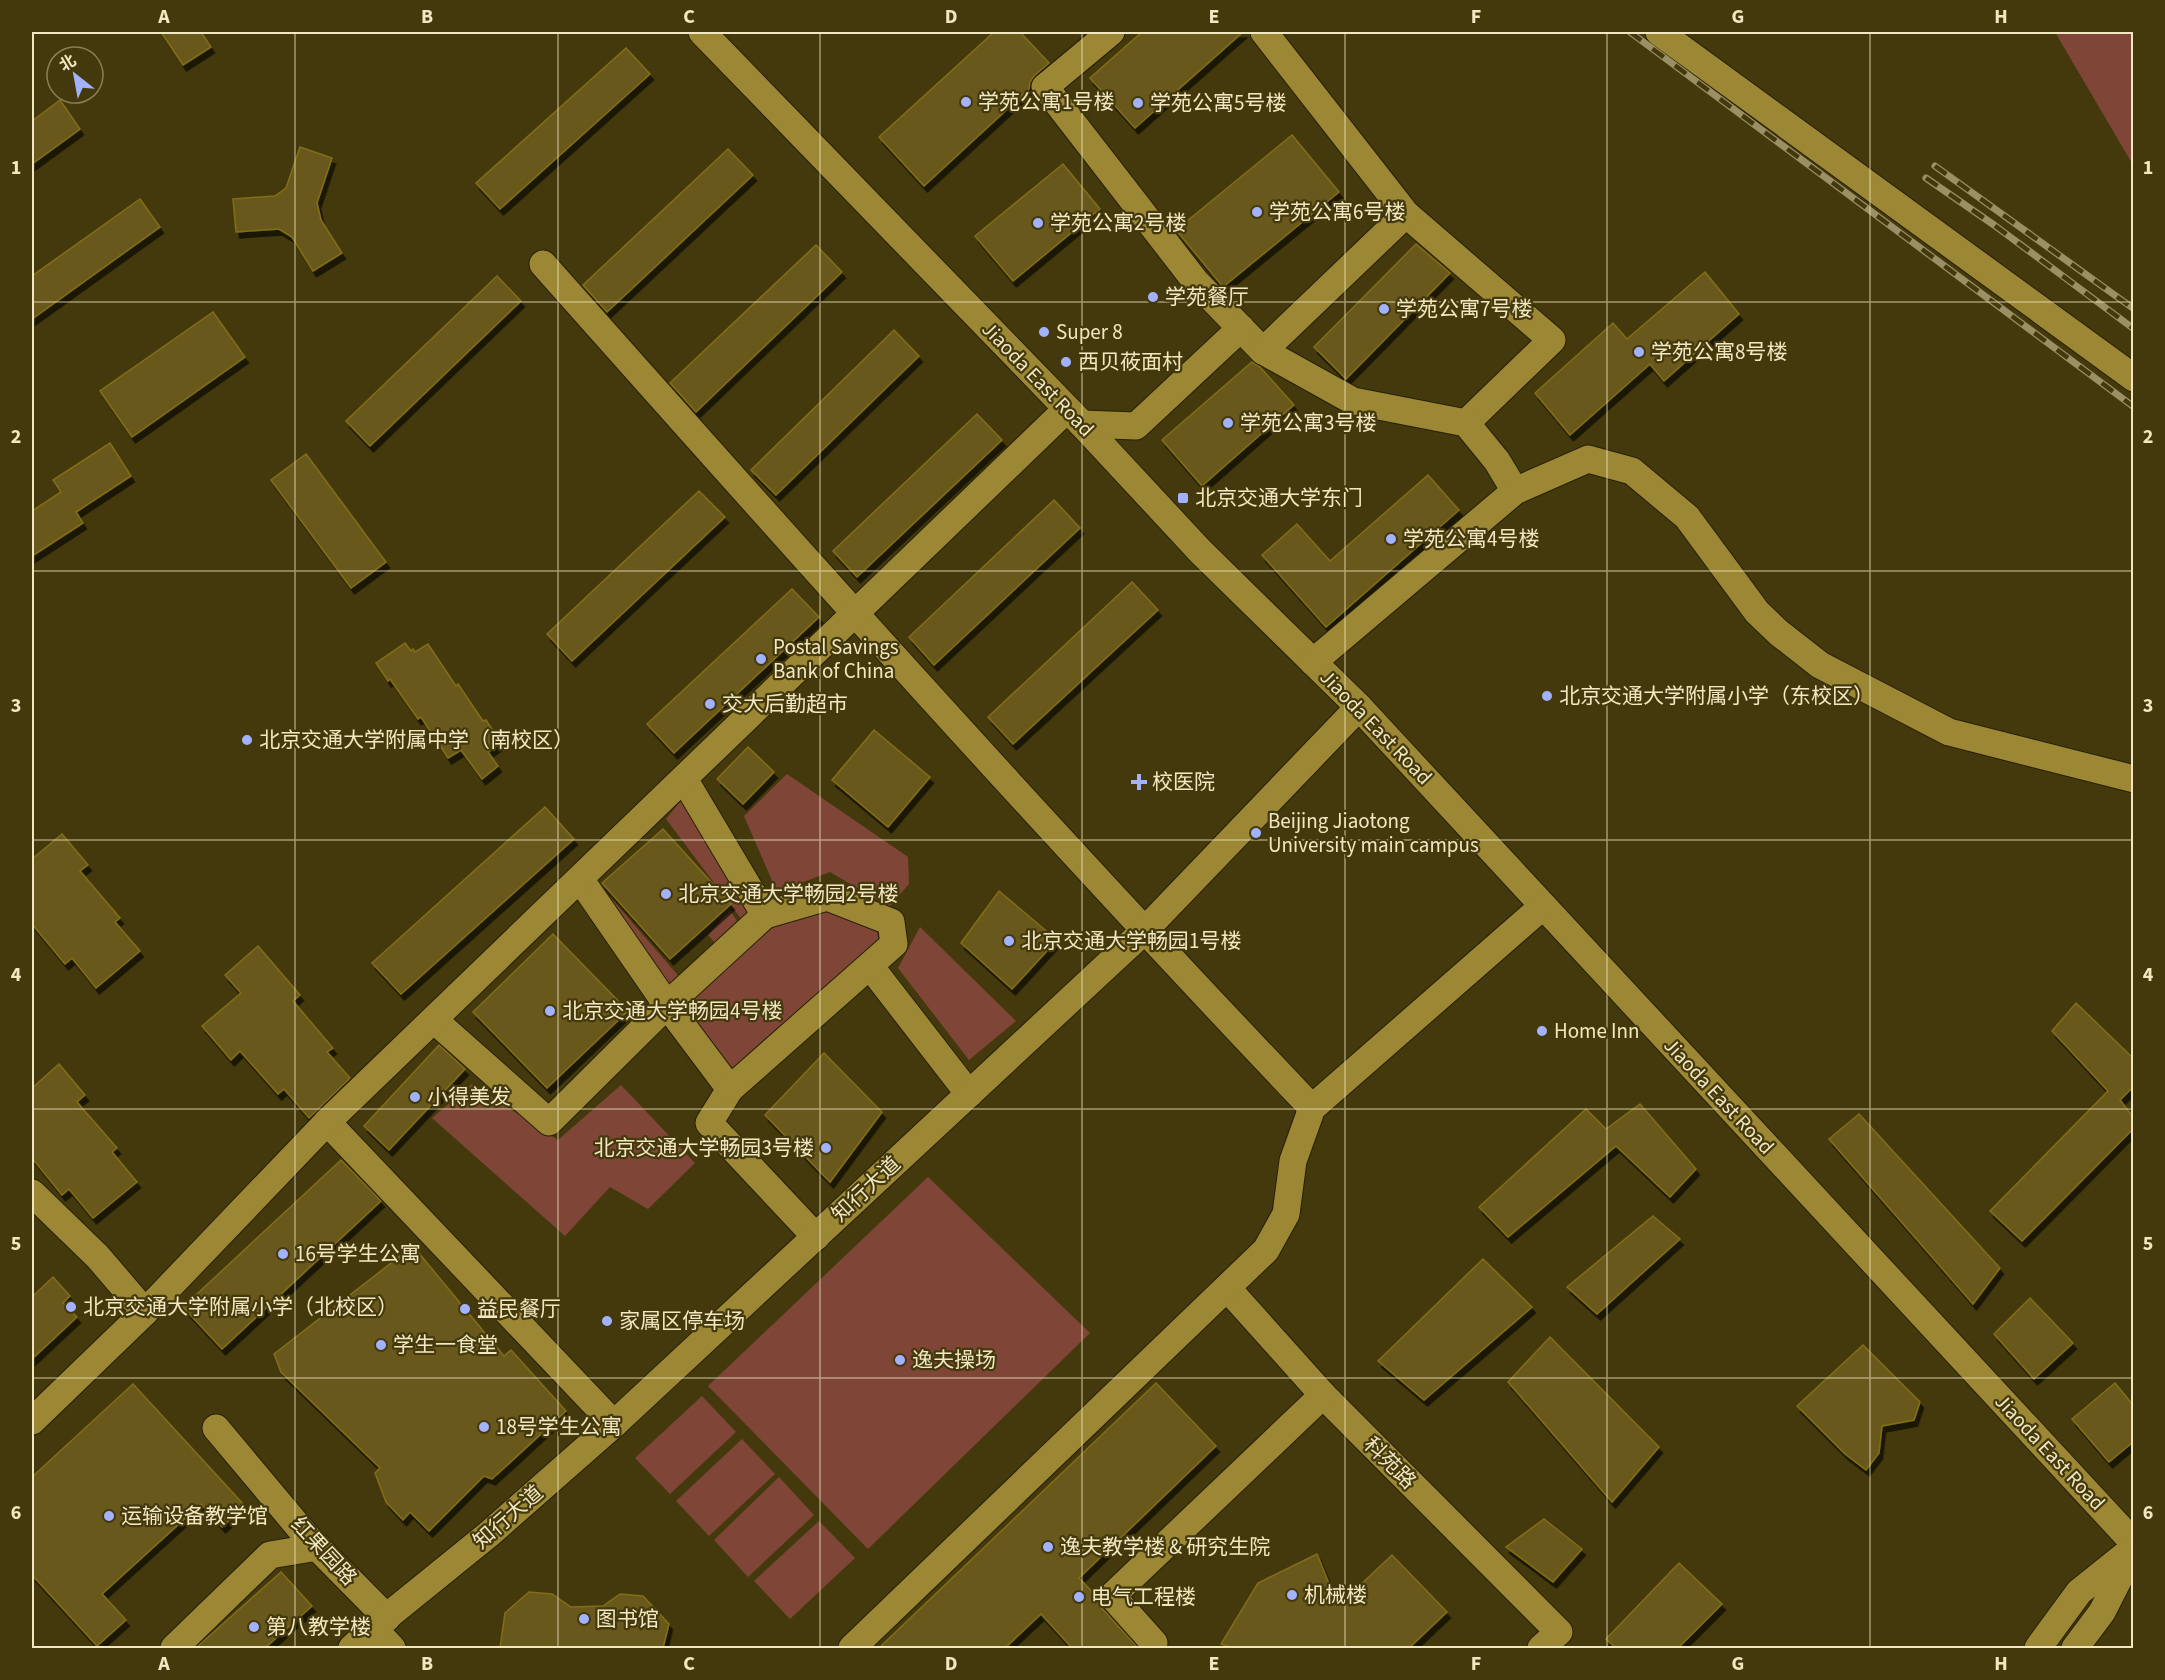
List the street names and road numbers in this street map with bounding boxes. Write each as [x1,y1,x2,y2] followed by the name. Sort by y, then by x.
[975,315,1101,443] street label: Jiaoda East Road
[1313,663,1439,791] street label: Jiaoda East Road
[1657,1031,1781,1161] street label: Jiaoda East Road
[825,1149,907,1229] street label: 知行大道
[1988,1387,2112,1517] street label: Jiaoda East Road
[1357,1430,1423,1496] street label: 科苑路
[466,1478,550,1556] street label: 知行大道
[284,1510,364,1592] street label: 红果园路

